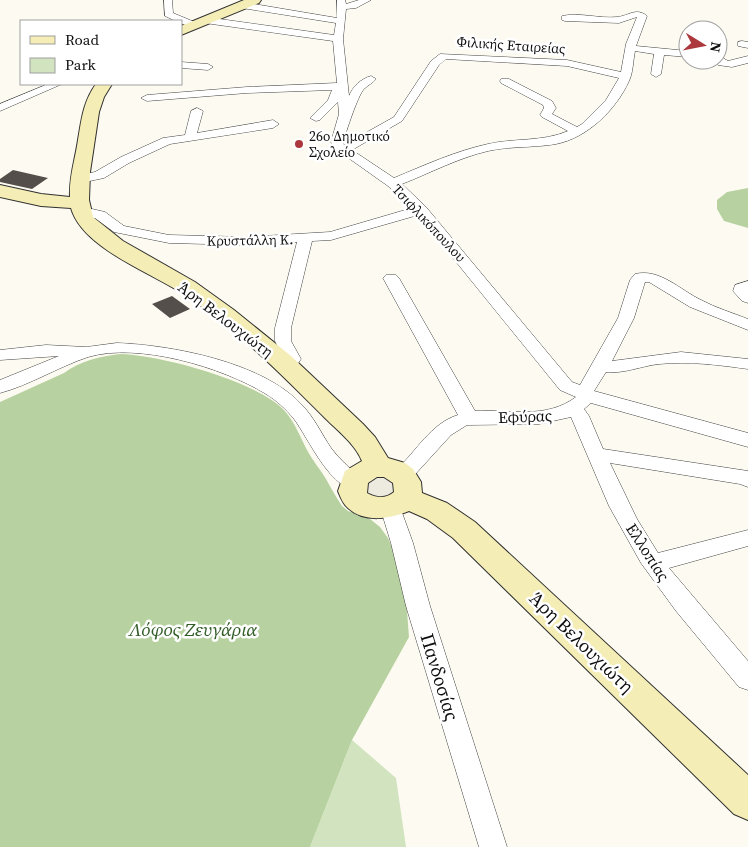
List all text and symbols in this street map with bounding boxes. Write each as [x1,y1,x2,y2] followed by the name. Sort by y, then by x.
[20,20,182,85] legend
[678,20,728,70] north arrow
[65,29,99,50] text: Road
[456,31,566,59] street label: Φιλικής Εταιρείας
[705,40,727,54] text: N
[65,54,97,75] text: Park
[309,126,390,162] place label: 26ο Δημοτικό Σχολείο
[293,138,305,150] marker: 26ο Δημοτικό Σχολείο
[388,180,470,266] street label: Τσιφλικόπουλου
[207,229,293,251] street label: Κρυστάλλη Κ.
[174,276,278,362] street label: Άρη Βελουχιώτη
[498,404,552,428] street label: Εφύρας
[621,519,675,585] street label: Ελλοπίας
[524,585,640,699] street label: Άρη Βελουχιώτη
[128,616,258,642] park label: Λόφος Ζευγάρια
[414,630,466,724] street label: Πανδοσίας

